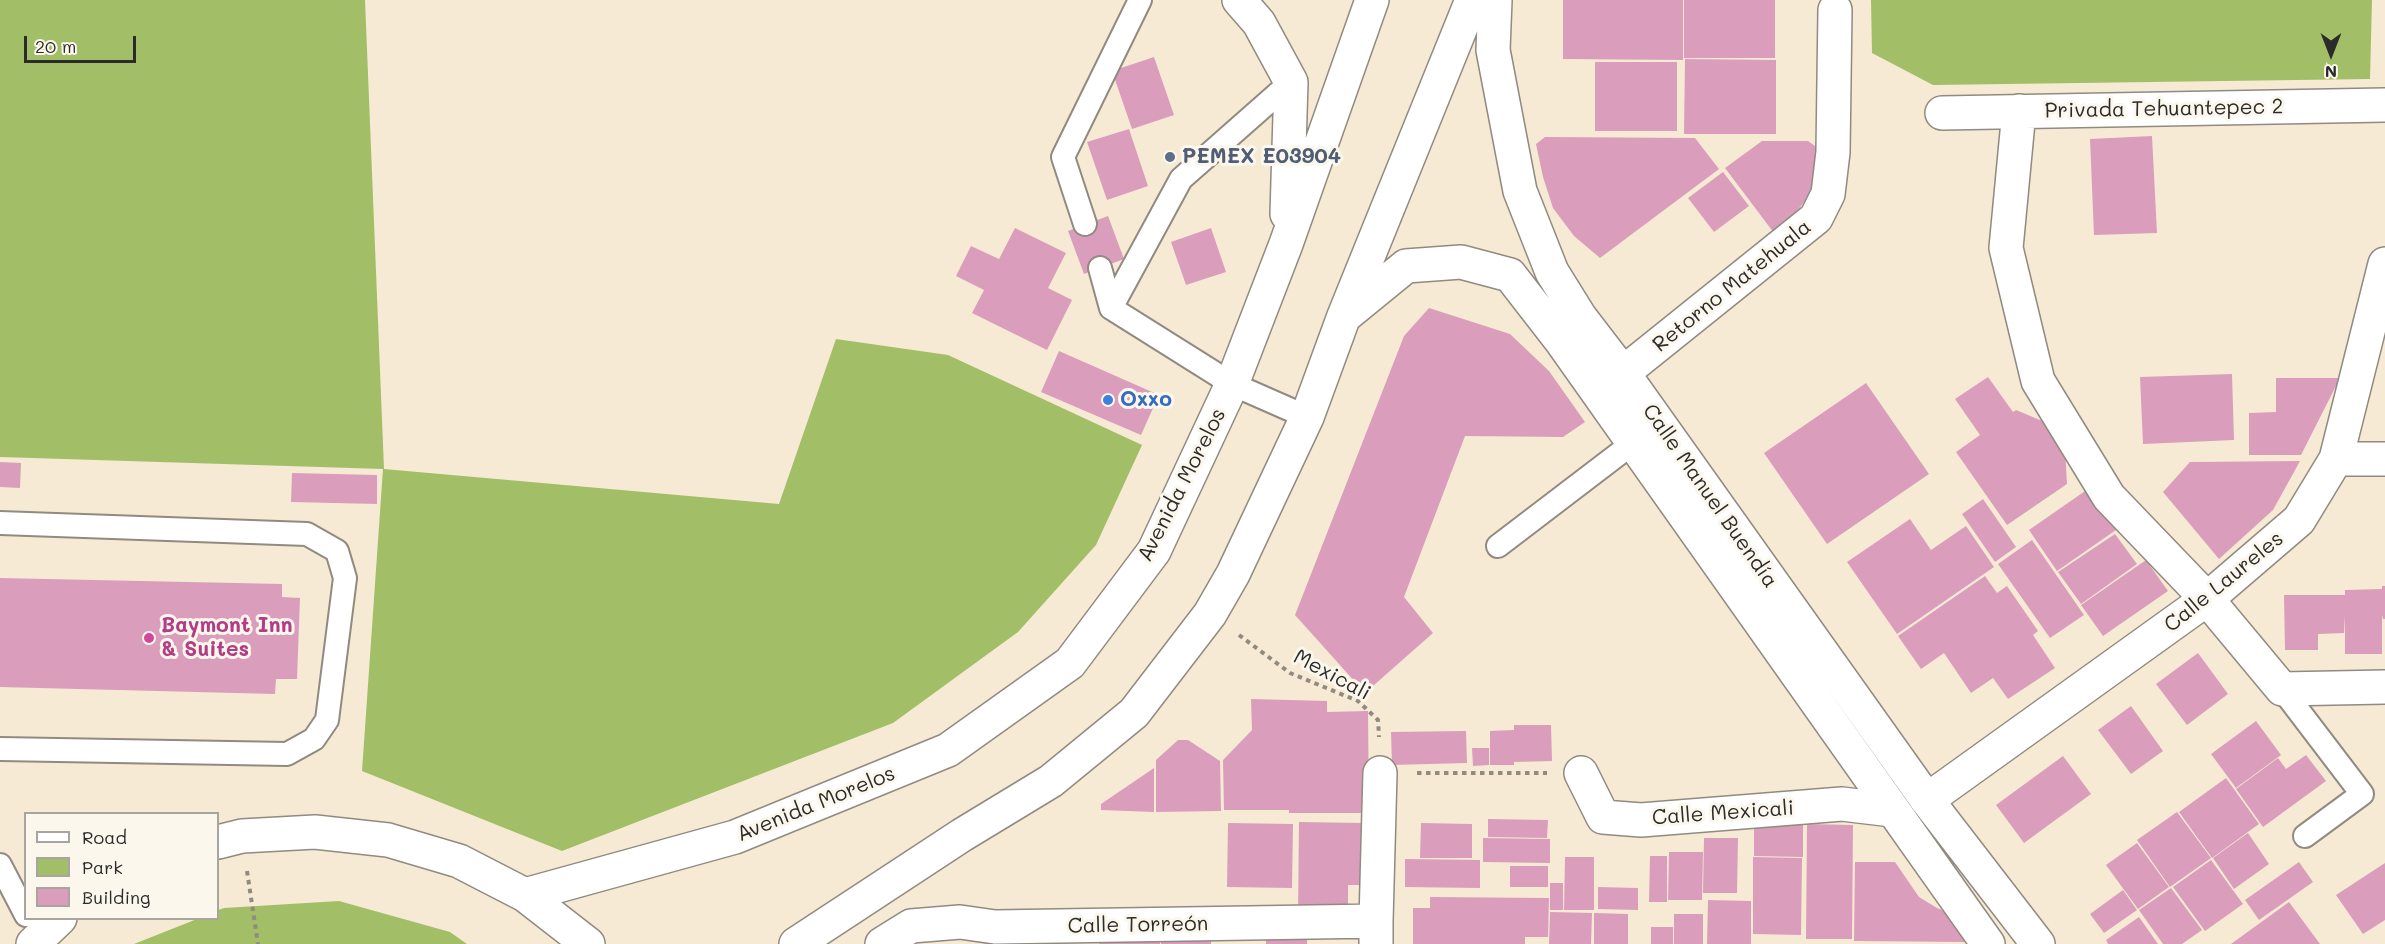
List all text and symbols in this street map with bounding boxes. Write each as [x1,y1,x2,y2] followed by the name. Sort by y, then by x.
[27,24,140,62] scale bar
[2301,24,2361,84] north arrow
[35,34,76,58] text: 20 m
[2325,62,2337,83] text: N
[2044,94,2284,124] street label: Privada Tehuantepec 2
[1182,144,1341,170] place label: PEMEX E03904
[1163,150,1177,164] marker: PEMEX E03904
[1648,214,1816,358] street label: Retorno Matehuala
[1120,387,1172,413] place label: Oxxo
[1101,393,1115,407] marker: Oxxo
[1637,399,1783,593] street label: Calle Manuel Buendía
[1133,404,1231,566] street label: Avenida Morelos
[2159,526,2289,638] street label: Calle Laureles
[161,613,293,663] place label: Baymont Inn & Suites
[142,631,156,645] marker: Baymont Inn & Suites
[1289,644,1375,706] street label: Mexicali
[733,761,899,847] street label: Avenida Morelos
[1651,795,1795,831] street label: Calle Mexicali
[24,812,219,920] legend
[82,825,127,849] text: Road
[82,855,123,879] text: Park
[82,885,150,909] text: Building
[1067,911,1209,939] street label: Calle Torreón

